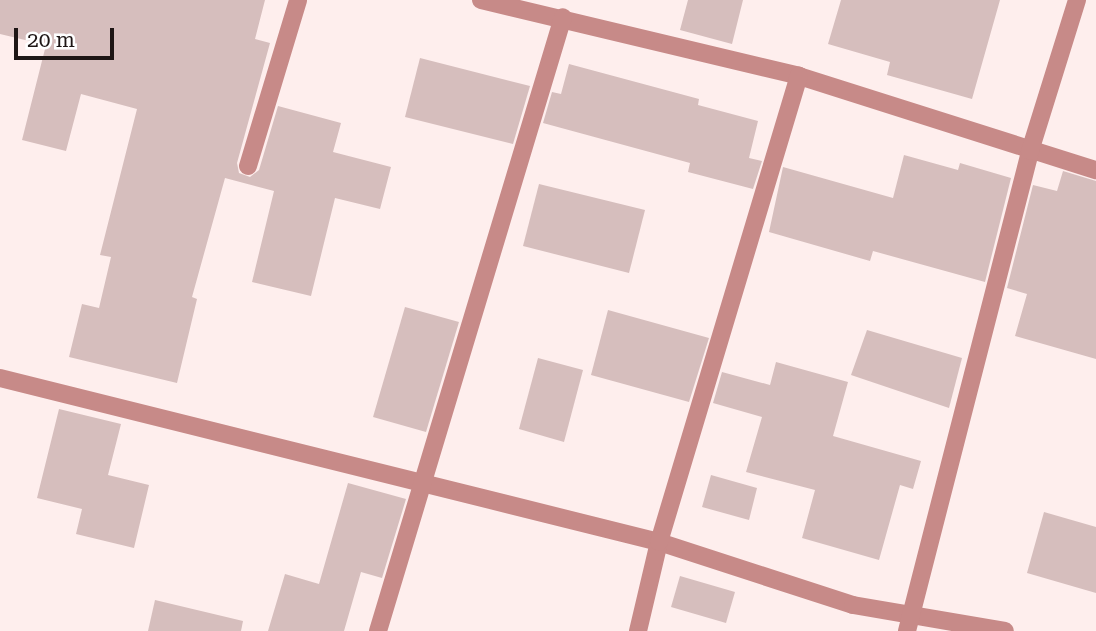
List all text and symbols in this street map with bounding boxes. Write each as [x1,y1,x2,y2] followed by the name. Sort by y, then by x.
[18,14,117,58] scale bar
[27,28,75,52] text: 20 m

